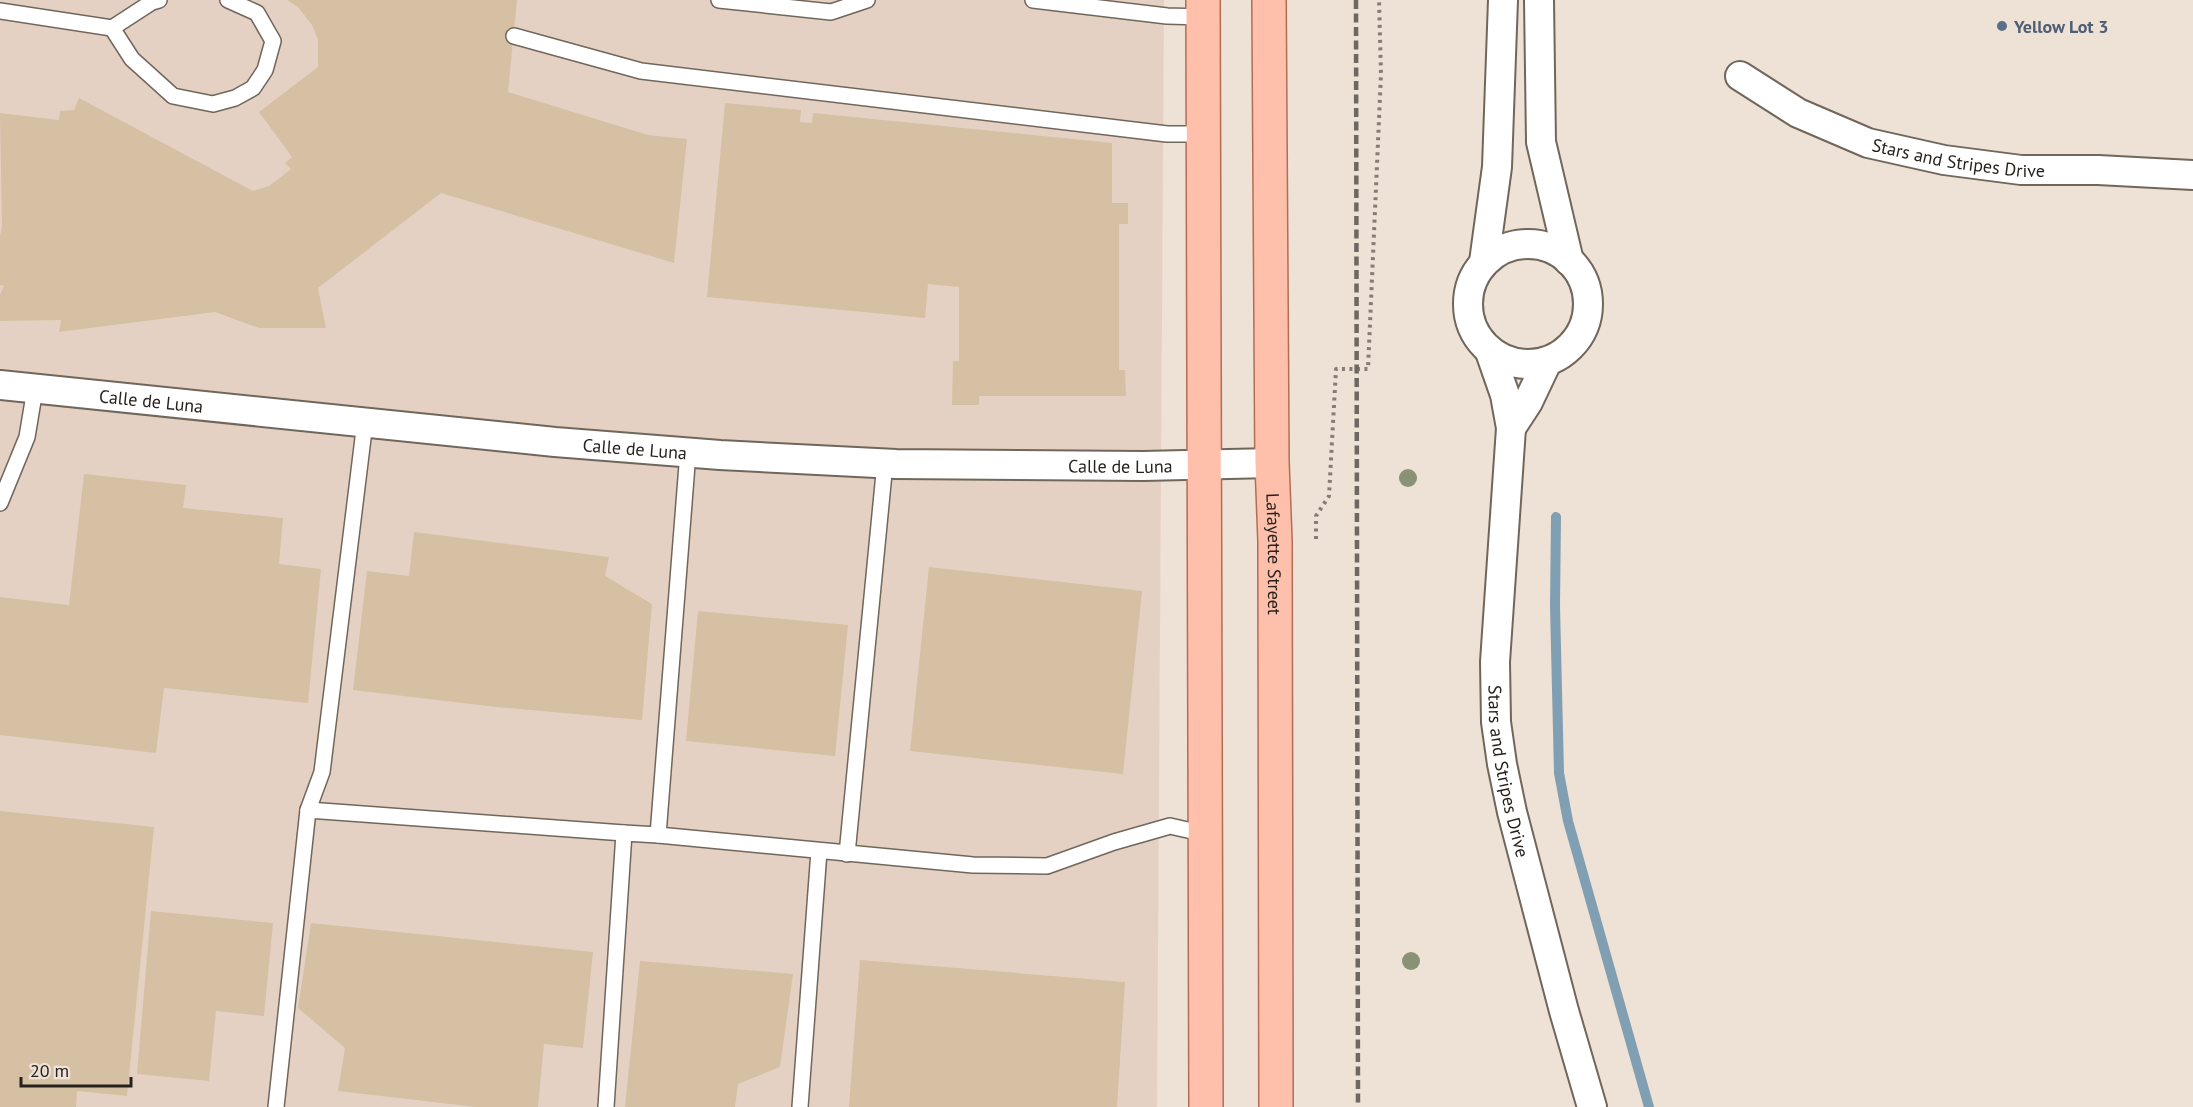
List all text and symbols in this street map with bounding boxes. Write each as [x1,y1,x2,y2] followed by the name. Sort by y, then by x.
[2013,15,2108,38] place label: Yellow Lot 3
[1995,19,2009,33] marker: Yellow Lot 3
[1870,133,2045,182] street label: Stars and Stripes Drive
[98,384,204,417] street label: Calle de Luna
[582,433,688,464] street label: Calle de Luna
[1068,454,1173,478] street label: Calle de Luna
[1262,493,1287,615] street label: Lafayette Street
[1484,685,1535,860] street label: Stars and Stripes Drive
[21,1050,130,1088] scale bar
[30,1059,69,1082] text: 20 m

